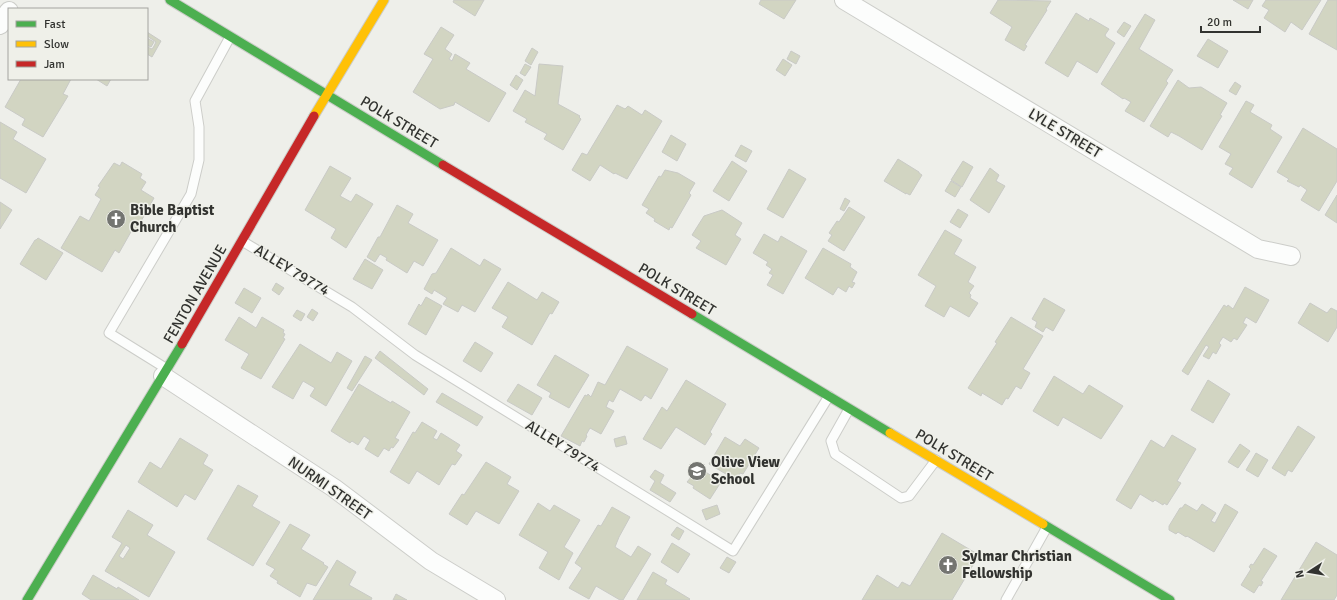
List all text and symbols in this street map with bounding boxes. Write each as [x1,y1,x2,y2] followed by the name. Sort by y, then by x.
[8,8,148,80] legend
[1201,8,1260,34] scale bar
[1207,15,1232,30] text: 20 m
[44,17,65,32] text: Fast
[44,37,69,52] text: Slow
[44,57,65,72] text: Jam
[357,92,441,152] street label: POLK STREET
[1025,104,1105,162] street label: LYLE STREET
[130,201,215,236] place label: Bible Baptist Church
[105,208,127,230] church icon: Bible Baptist Church
[159,241,231,347] street label: FENTON AVENUE
[251,241,333,299] street label: ALLEY 79774
[635,259,719,319] street label: POLK STREET
[522,416,604,476] street label: ALLEY 79774
[912,425,996,485] street label: POLK STREET
[285,453,376,524] street label: NURMI STREET
[711,453,781,488] place label: Olive View School
[686,460,708,482] school or university icon: Olive View School
[962,547,1072,582] place label: Sylmar Christian Fellowship
[1289,552,1329,592] north arrow
[937,554,959,576] church icon: Sylmar Christian Fellowship
[1293,569,1307,579] text: N

